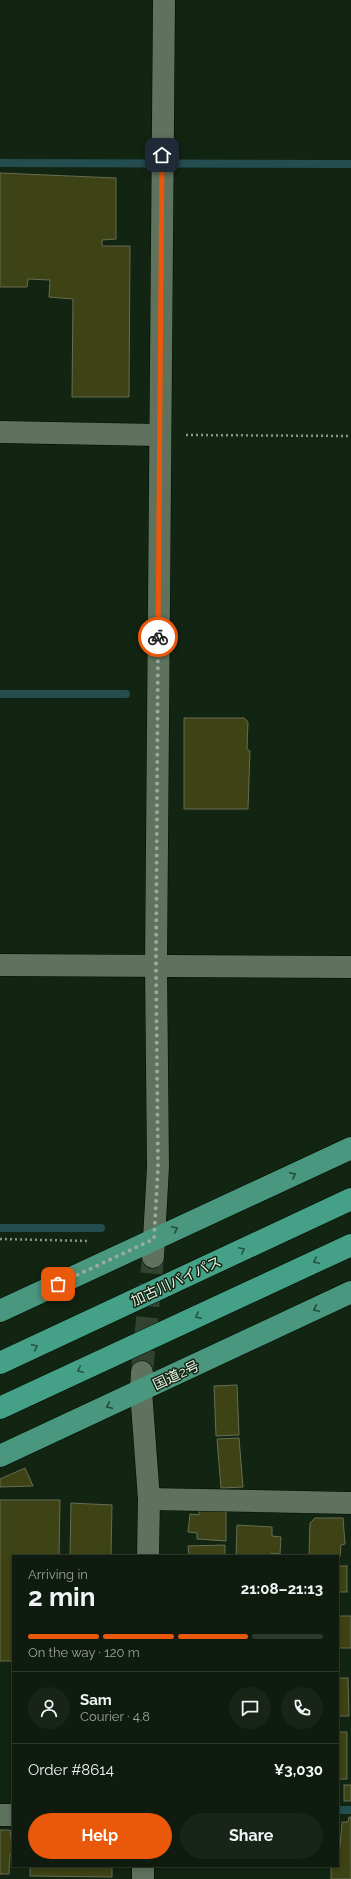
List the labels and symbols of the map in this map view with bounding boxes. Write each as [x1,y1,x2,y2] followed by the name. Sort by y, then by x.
[145,138,179,172] pin
[138,617,178,657] courier
[289,1172,296,1180] one-way arrow
[171,1226,178,1234] one-way arrow
[238,1247,245,1255] one-way arrow
[128,1253,224,1309] street label: 加古川バイパス
[312,1256,320,1264] one-way arrow
[41,1267,75,1301] pin
[312,1304,320,1312] one-way arrow
[194,1311,202,1319] one-way arrow
[31,1344,39,1352] one-way arrow
[150,1357,202,1393] street label: 国道2号
[76,1365,84,1373] one-way arrow
[106,1401,114,1409] one-way arrow

